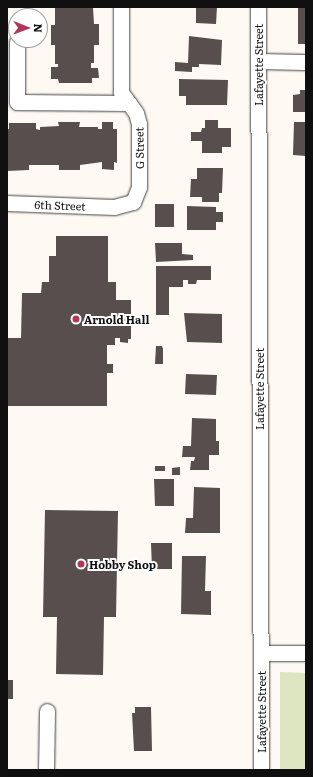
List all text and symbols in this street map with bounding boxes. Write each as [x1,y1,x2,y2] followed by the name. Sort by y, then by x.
[8,8,48,48] north arrow
[31,23,47,33] text: N
[251,24,265,106] street label: Lafayette Street
[132,127,146,169] street label: G Street
[34,198,86,212] street label: 6th Street
[84,312,149,326] place label: Arnold Hall
[71,314,81,324] marker: Arnold Hall
[252,348,266,430] street label: Lafayette Street
[89,557,156,571] place label: Hobby Shop
[76,559,86,569] marker: Hobby Shop
[254,671,268,753] street label: Lafayette Street

